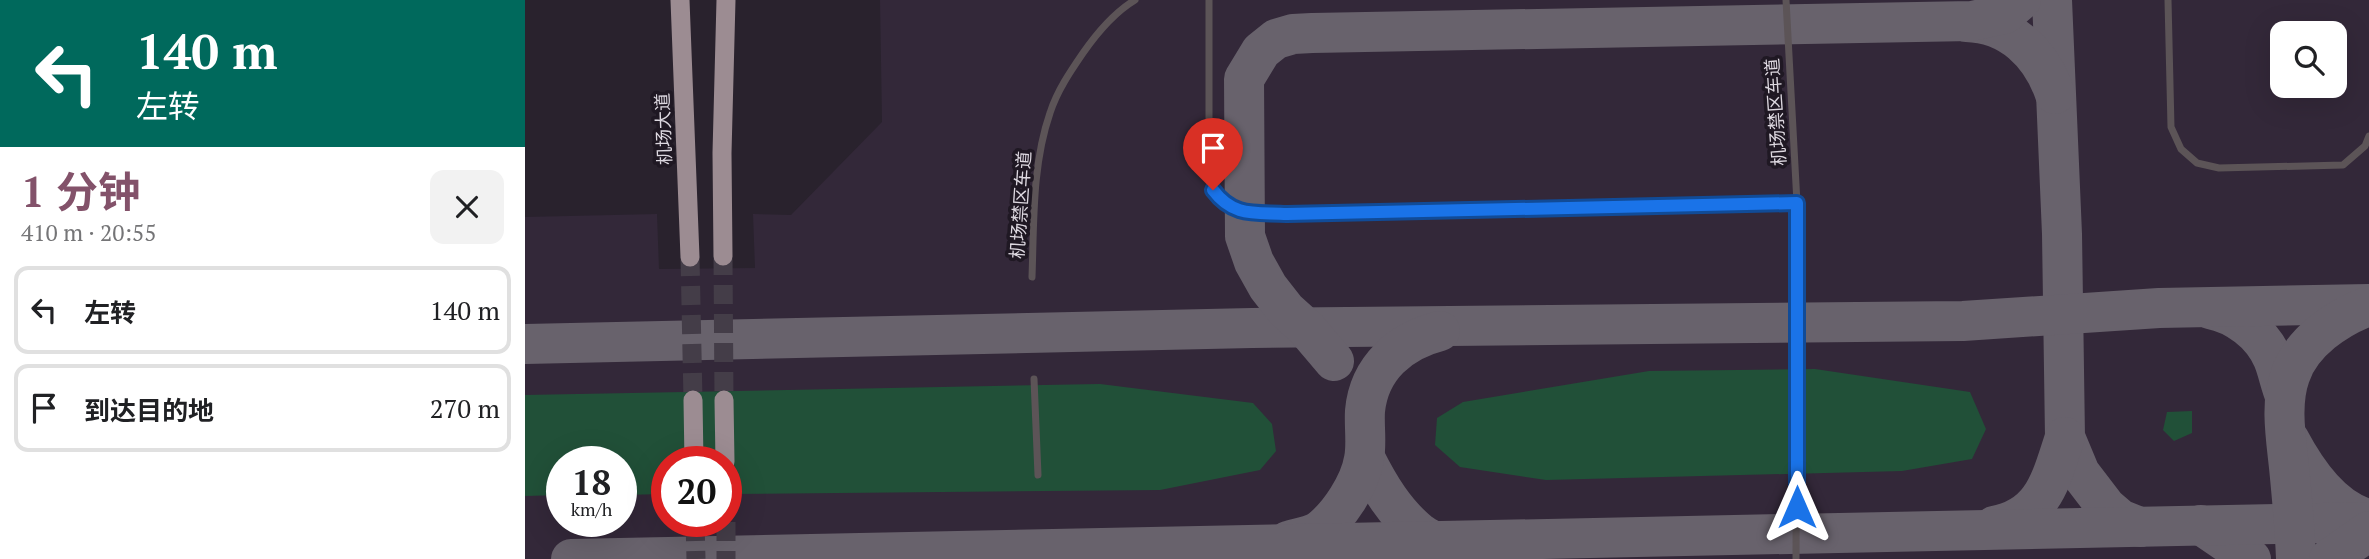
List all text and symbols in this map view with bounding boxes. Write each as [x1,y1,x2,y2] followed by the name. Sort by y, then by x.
[136,18,278,83] text: 140 m
[2270,21,2347,98] map controls
[2270,21,2347,98] button: search
[21,28,112,119] icon: left
[1759,57,1791,167] street label: 机场禁区车道
[136,85,200,127] text: 左转
[650,93,676,165] street label: 机场大道
[1183,118,1243,190] pin
[1194,129,1232,167] icon: arrive
[1004,150,1036,260] street label: 机场禁区车道
[21,163,140,219] text: 1 分钟
[430,170,504,244] button: close
[21,217,156,248] text: 410 m · 20:55
[25,291,63,329] icon: left
[430,293,500,327] text: 140 m
[84,295,136,329] text: 左转
[25,389,63,427] icon: arrive
[430,391,500,425] text: 270 m
[84,393,214,427] text: 到达目的地
[651,446,742,537] speed limit sign: 20
[572,459,611,505] text: 18
[1760,470,1834,544] position arrow
[571,497,612,521] text: km/h

